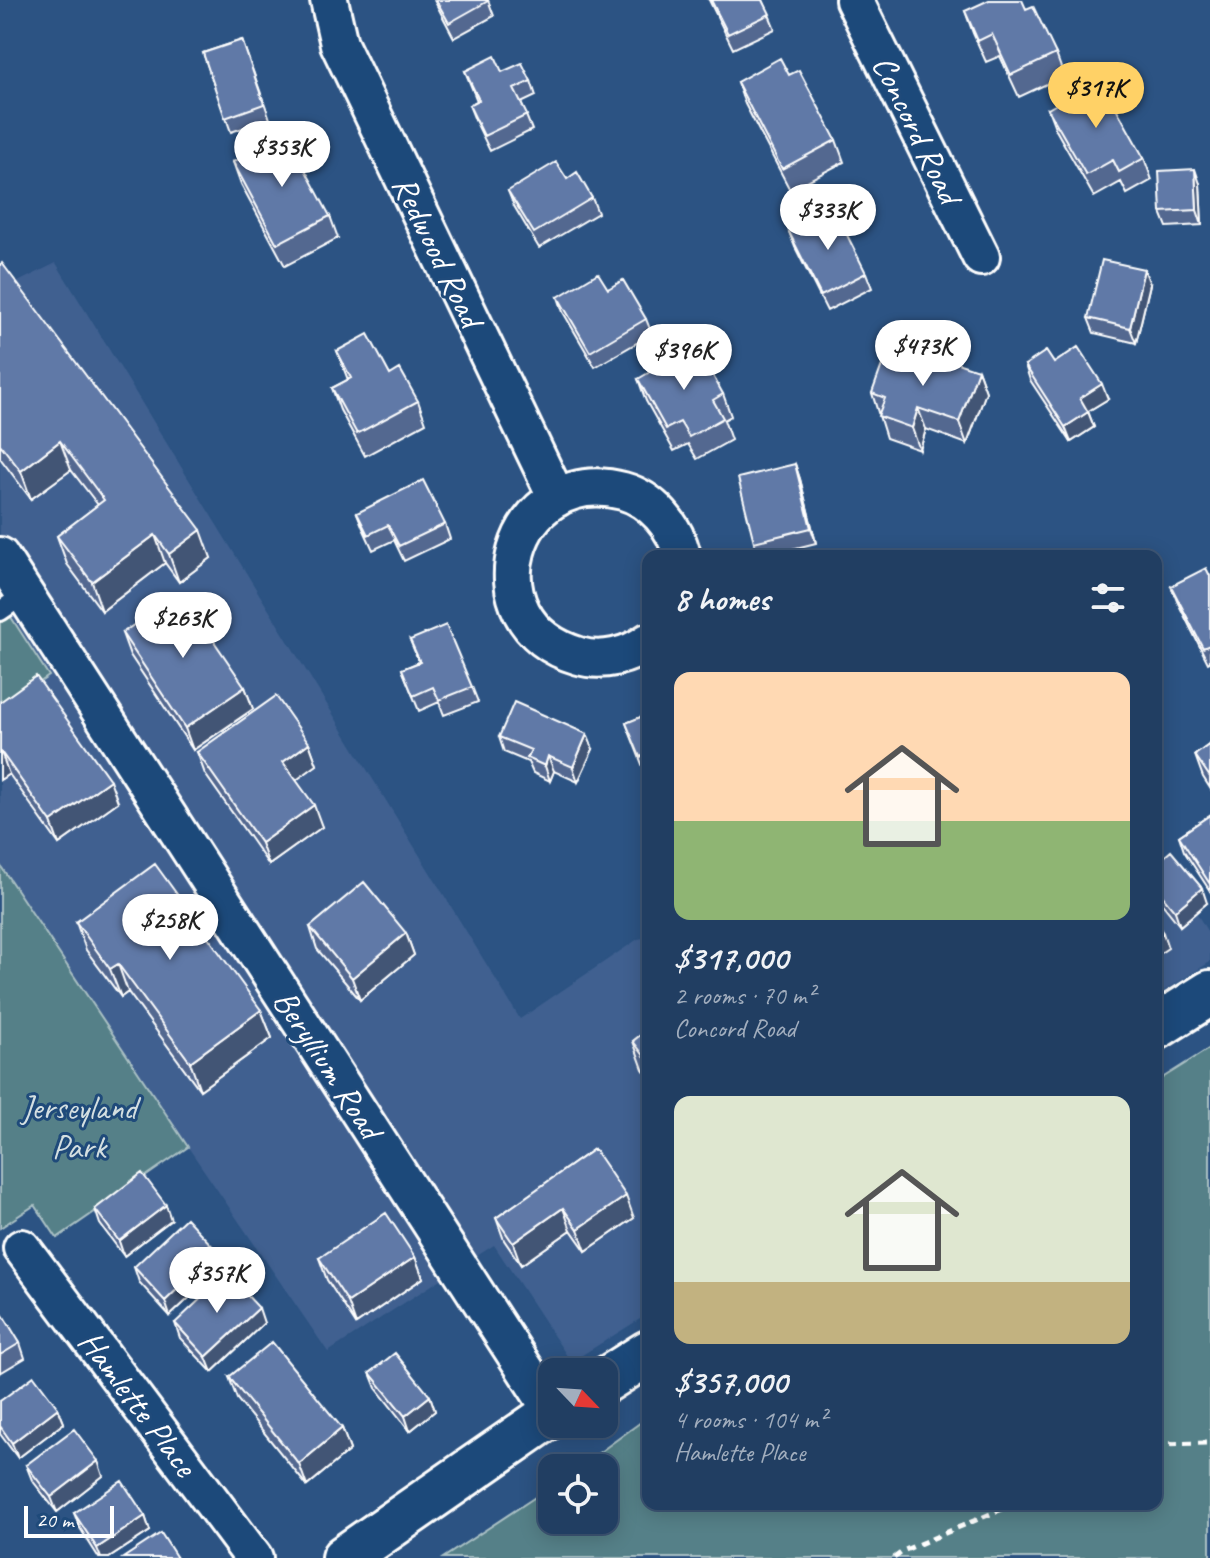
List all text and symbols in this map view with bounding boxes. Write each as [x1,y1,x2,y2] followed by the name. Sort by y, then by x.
[863,48,974,215] street label: Concord Road
[1040,62,1152,130] pin: $317K
[1066,71,1126,104] text: $317K
[226,121,338,189] pin: $353K
[252,130,312,163] text: $353K
[383,169,495,338] street label: Redwood Road
[772,184,884,252] pin: $333K
[798,193,858,226] text: $333K
[867,320,979,388] pin: $473K
[628,324,740,392] pin: $396K
[893,329,953,362] text: $473K
[654,333,714,366] text: $396K
[1086,576,1130,620] icon: filters
[674,577,770,620] text: 8 homes
[127,592,239,660] pin: $263K
[153,601,213,634] text: $263K
[830,724,974,868] icon: home
[114,894,226,962] pin: $258K
[140,903,200,936] text: $258K
[674,936,788,979] text: $317,000
[674,979,815,1012] text: 2 rooms · 70 m²
[264,981,395,1150] street label: Beryllium Road
[674,1012,796,1045] text: Concord Road
[19,1086,142,1168] park label: Jerseyland Park
[830,1148,974,1292] icon: home
[161,1247,273,1315] pin: $357K
[187,1256,247,1289] text: $357K
[69,1321,208,1486] street label: Hamlette Place
[538,1358,618,1438] north arrow
[538,1358,618,1534] map controls
[674,1360,787,1403] text: $357,000
[674,1403,826,1436] text: 4 rooms · 104 m²
[674,1436,805,1469] text: Hamlette Place
[538,1454,618,1534] button: locate
[24,1502,114,1538] scale bar
[36,1506,73,1534] text: 20 m

